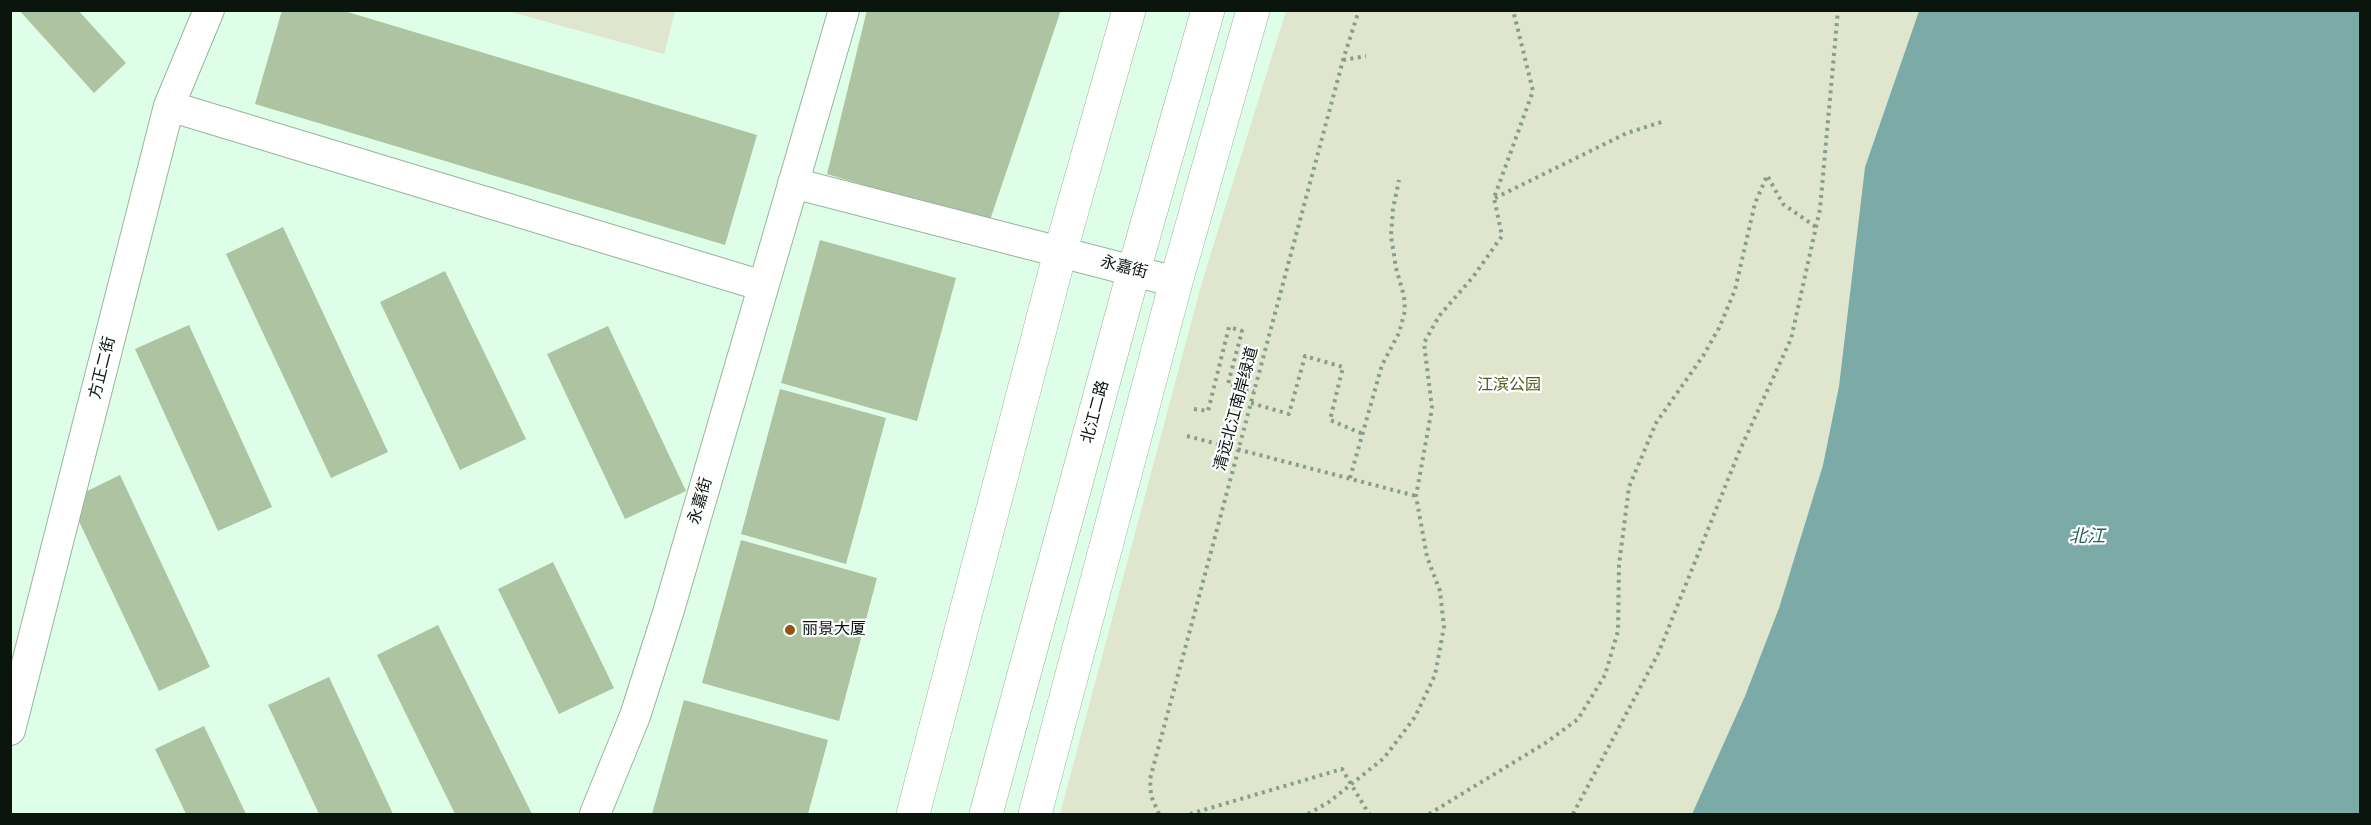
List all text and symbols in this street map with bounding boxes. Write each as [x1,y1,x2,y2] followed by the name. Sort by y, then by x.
[1098,253,1150,283] street label: 永嘉街
[86,335,120,401] street label: 方正二街
[1211,345,1263,473] street label: 清远北江南岸绿道
[1477,376,1541,396] park label: 江滨公园
[1078,379,1114,445] street label: 北江二路
[685,475,717,527] street label: 永嘉街
[2069,526,2105,548] water label: 北江
[802,620,866,640] place label: 丽景大厦
[783,623,797,637] marker: 丽景大厦

